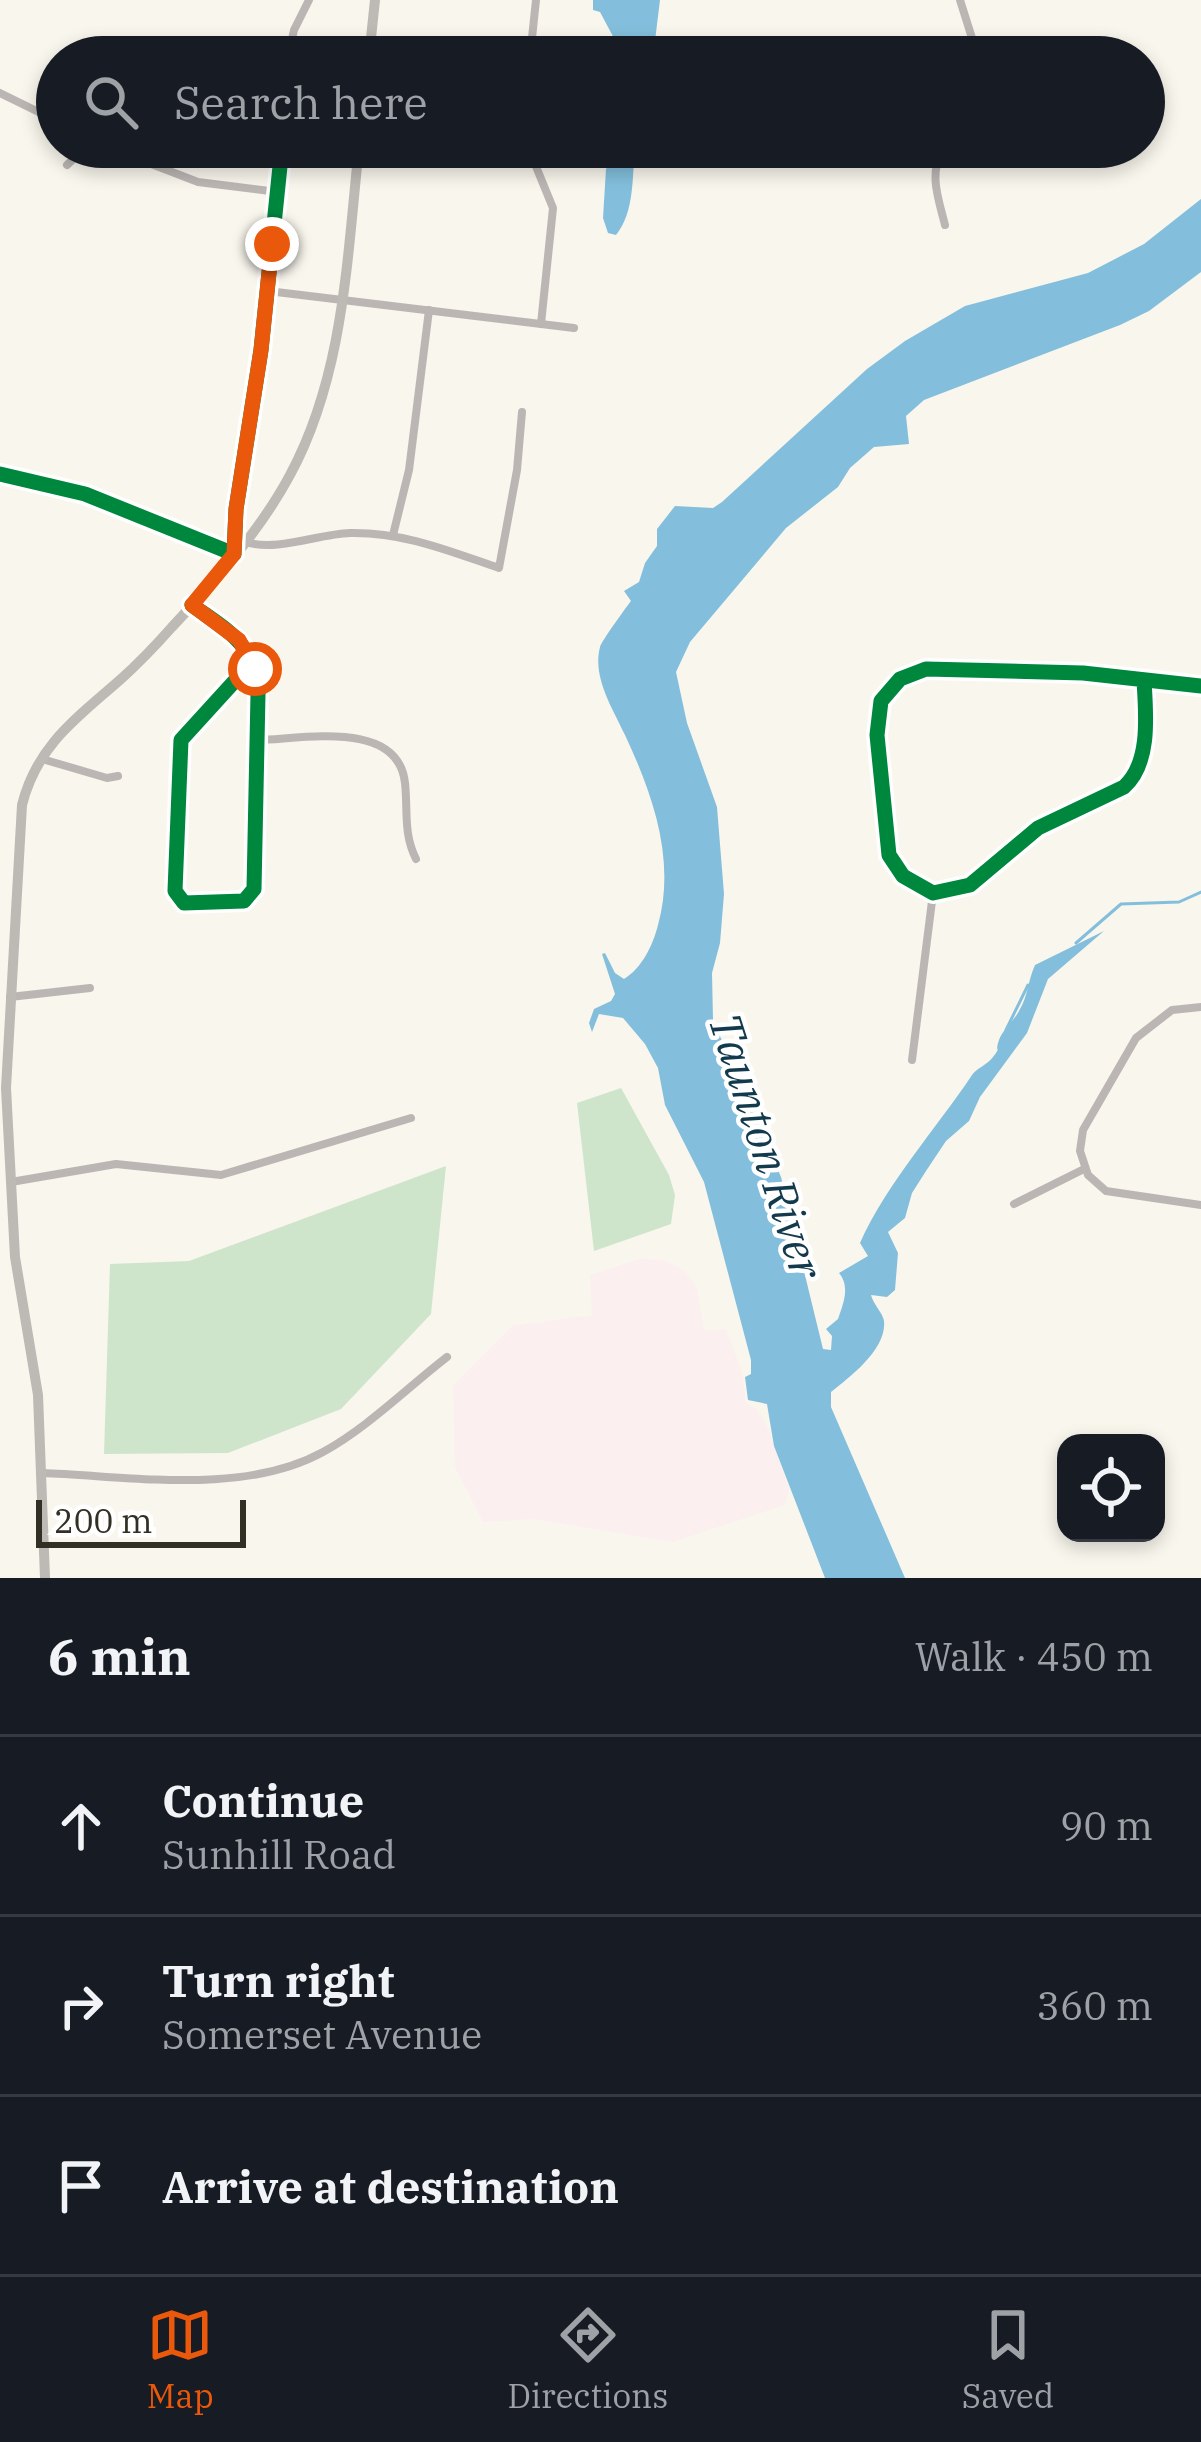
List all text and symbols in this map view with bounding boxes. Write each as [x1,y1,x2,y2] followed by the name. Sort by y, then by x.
[36,36,1165,168] search box
[78,69,144,135] icon: search
[174,73,428,131] text: Search here
[245,217,299,271] route end
[228,642,282,696] route start
[697,1006,838,1287] water label: Taunton River
[1057,1434,1165,1542] map controls
[1057,1434,1165,1542] button: locate
[36,1494,246,1547] scale bar
[54,1499,153,1542] text: 200 m
[48,1623,191,1689] text: 6 min
[915,1631,1153,1682] text: Walk · 450 m
[162,1771,364,1829] text: Continue
[48,1793,114,1859] icon: ahead
[1060,1800,1153,1851] text: 90 m
[162,1829,396,1880] text: Sunhill Road
[162,1951,394,2009] text: Turn right
[48,1973,114,2039] icon: right
[1037,1980,1153,2031] text: 360 m
[162,2009,482,2060] text: Somerset Avenue
[48,2153,114,2219] icon: arrive
[162,2157,619,2215] text: Arrive at destination
[147,2302,214,2417] tab: Map
[507,2302,668,2417] tab: Directions
[962,2302,1054,2417] tab: Saved

